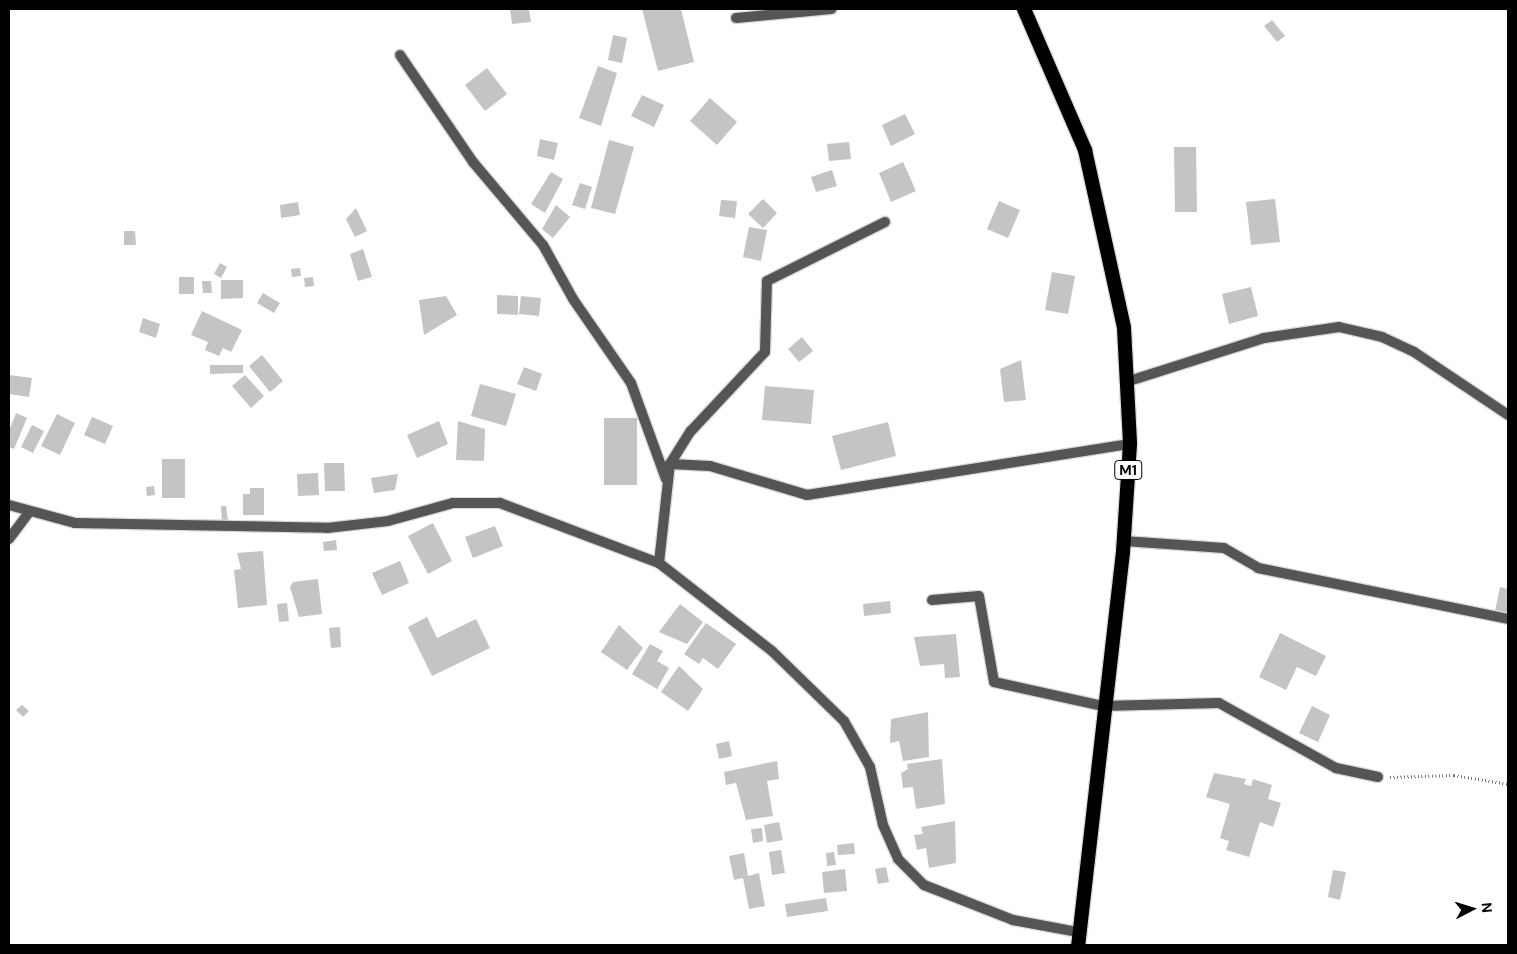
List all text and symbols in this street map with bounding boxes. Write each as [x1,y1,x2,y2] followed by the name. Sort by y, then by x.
[1114,458,1142,482] road number: M1
[1447,884,1497,934] north arrow
[1478,902,1496,914] text: N

